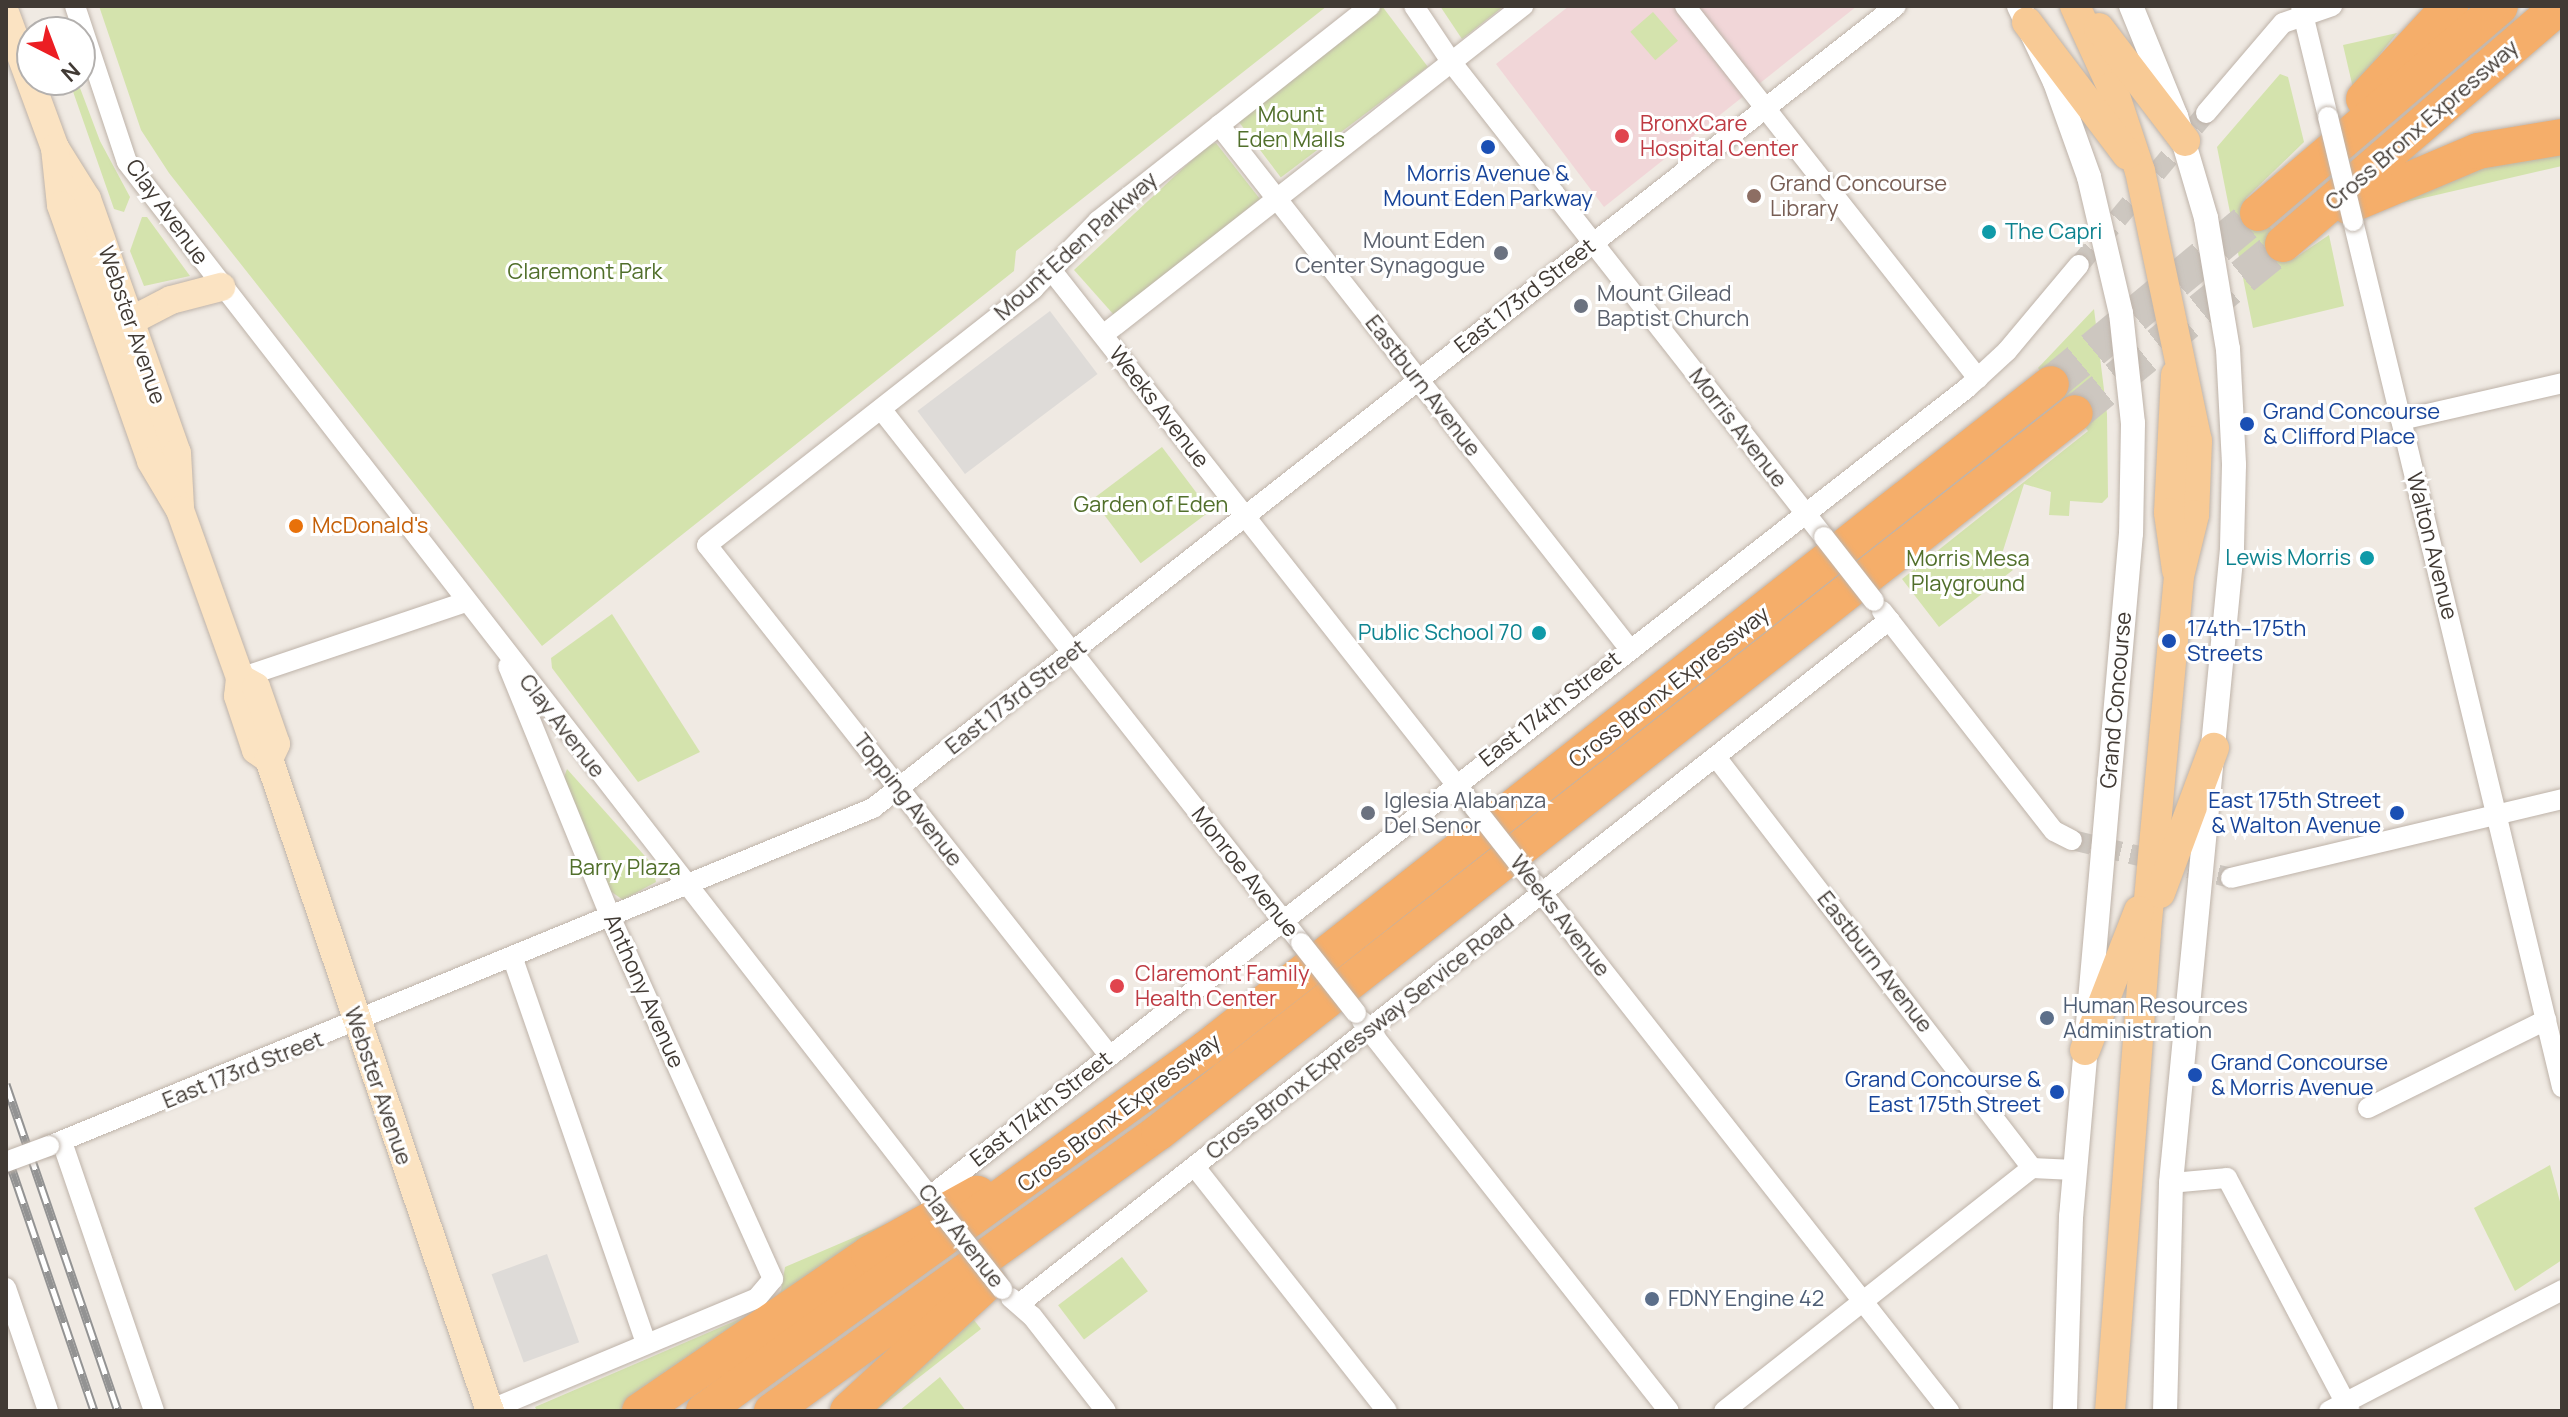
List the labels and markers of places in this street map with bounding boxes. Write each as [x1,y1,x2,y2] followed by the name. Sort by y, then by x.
[1640,110,1799,162] place label: BronxCare Hospital Center
[1611,125,1633,147] marker: BronxCare Hospital Center
[1479,138,1497,156] marker: Morris Avenue & Mount Eden Parkway
[1383,160,1593,212] place label: Morris Avenue & Mount Eden Parkway
[1770,170,1947,222] place label: Grand Concourse Library
[1745,187,1763,205] marker: Grand Concourse Library
[2005,219,2103,245] place label: The Capri
[1980,223,1998,241] marker: The Capri
[1295,227,1485,278] place label: Mount Eden Center Synagogue
[1492,244,1510,262] marker: Mount Eden Center Synagogue
[1597,280,1749,332] place label: Mount Gilead Baptist Church
[1572,297,1590,315] marker: Mount Gilead Baptist Church
[2263,398,2440,450] place label: Grand Concourse & Clifford Place
[2238,415,2256,433] marker: Grand Concourse & Clifford Place
[312,513,428,539] place label: McDonald's
[287,517,305,535] marker: McDonald's
[2225,545,2351,571] place label: Lewis Morris
[2358,549,2376,567] marker: Lewis Morris
[2187,615,2306,666] place label: 174th–175th Streets
[1358,620,1523,646] place label: Public School 70
[1530,624,1548,642] marker: Public School 70
[2158,630,2180,652] marker: 174th–175th Streets
[1384,787,1546,838] place label: Iglesia Alabanza Del Senor
[2208,787,2381,838] place label: East 175th Street & Walton Avenue
[1359,804,1377,822] marker: Iglesia Alabanza Del Senor
[2388,804,2406,822] marker: East 175th Street & Walton Avenue
[1135,960,1310,1012] place label: Claremont Family Health Center
[1106,975,1128,997] marker: Claremont Family Health Center
[2063,992,2248,1044] place label: Human Resources Administration
[2038,1009,2056,1027] marker: Human Resources Administration
[2211,1049,2388,1100] place label: Grand Concourse & Morris Avenue
[1845,1066,2041,1118] place label: Grand Concourse & East 175th Street
[2186,1066,2204,1084] marker: Grand Concourse & Morris Avenue
[2048,1083,2066,1101] marker: Grand Concourse & East 175th Street
[1668,1286,1825,1312] place label: FDNY Engine 42
[1643,1290,1661,1308] marker: FDNY Engine 42

